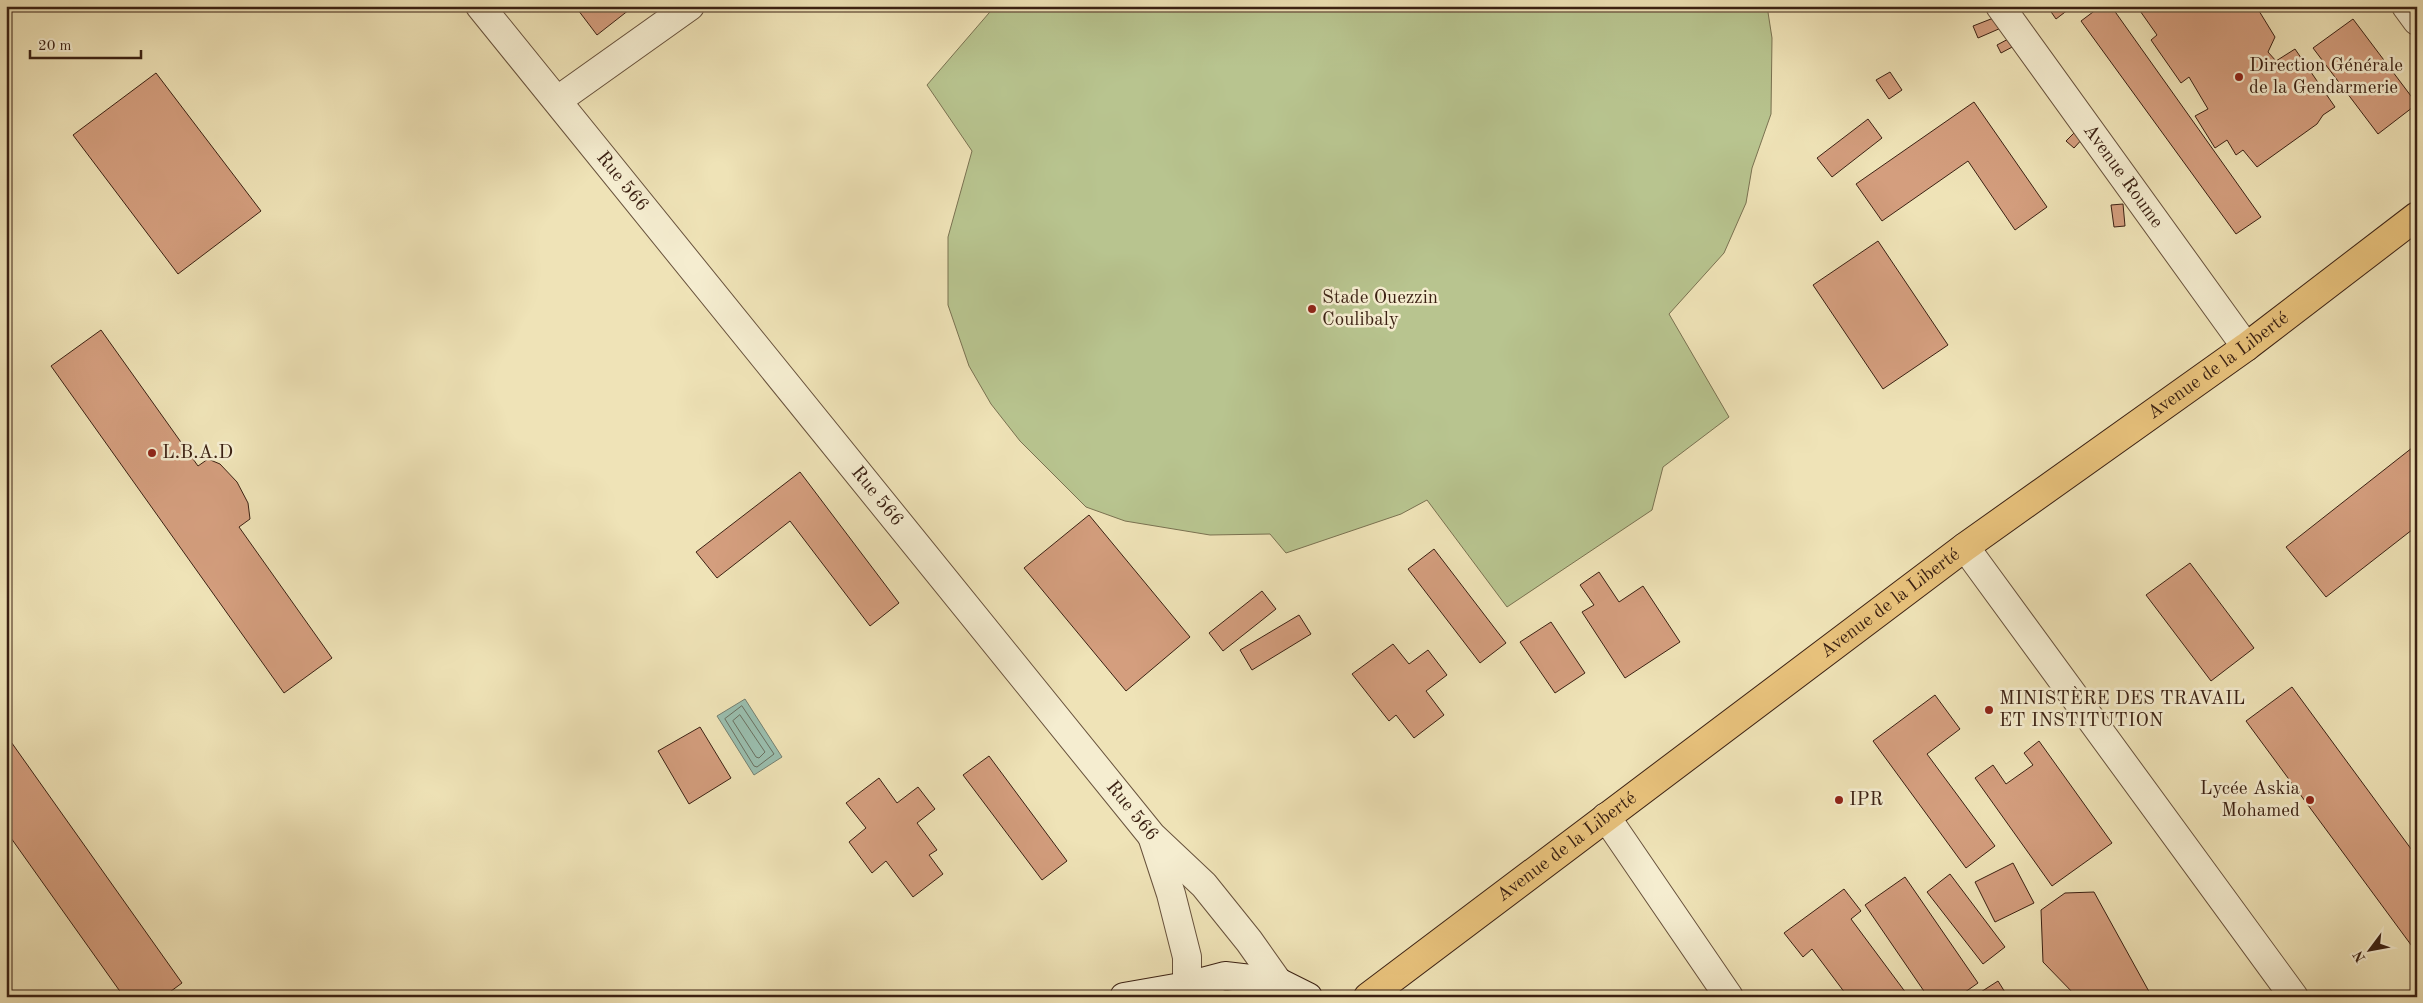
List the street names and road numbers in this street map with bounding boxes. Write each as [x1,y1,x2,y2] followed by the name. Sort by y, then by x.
[2079,121,2166,232] street label: Avenue Roume
[593,148,652,215] street label: Rue 566
[2144,308,2292,423] street label: Avenue de la Liberté
[847,463,907,530] street label: Rue 566
[1817,545,1964,662] street label: Avenue de la Liberté
[1102,778,1162,845] street label: Rue 566
[1494,789,1640,906] street label: Avenue de la Liberté

